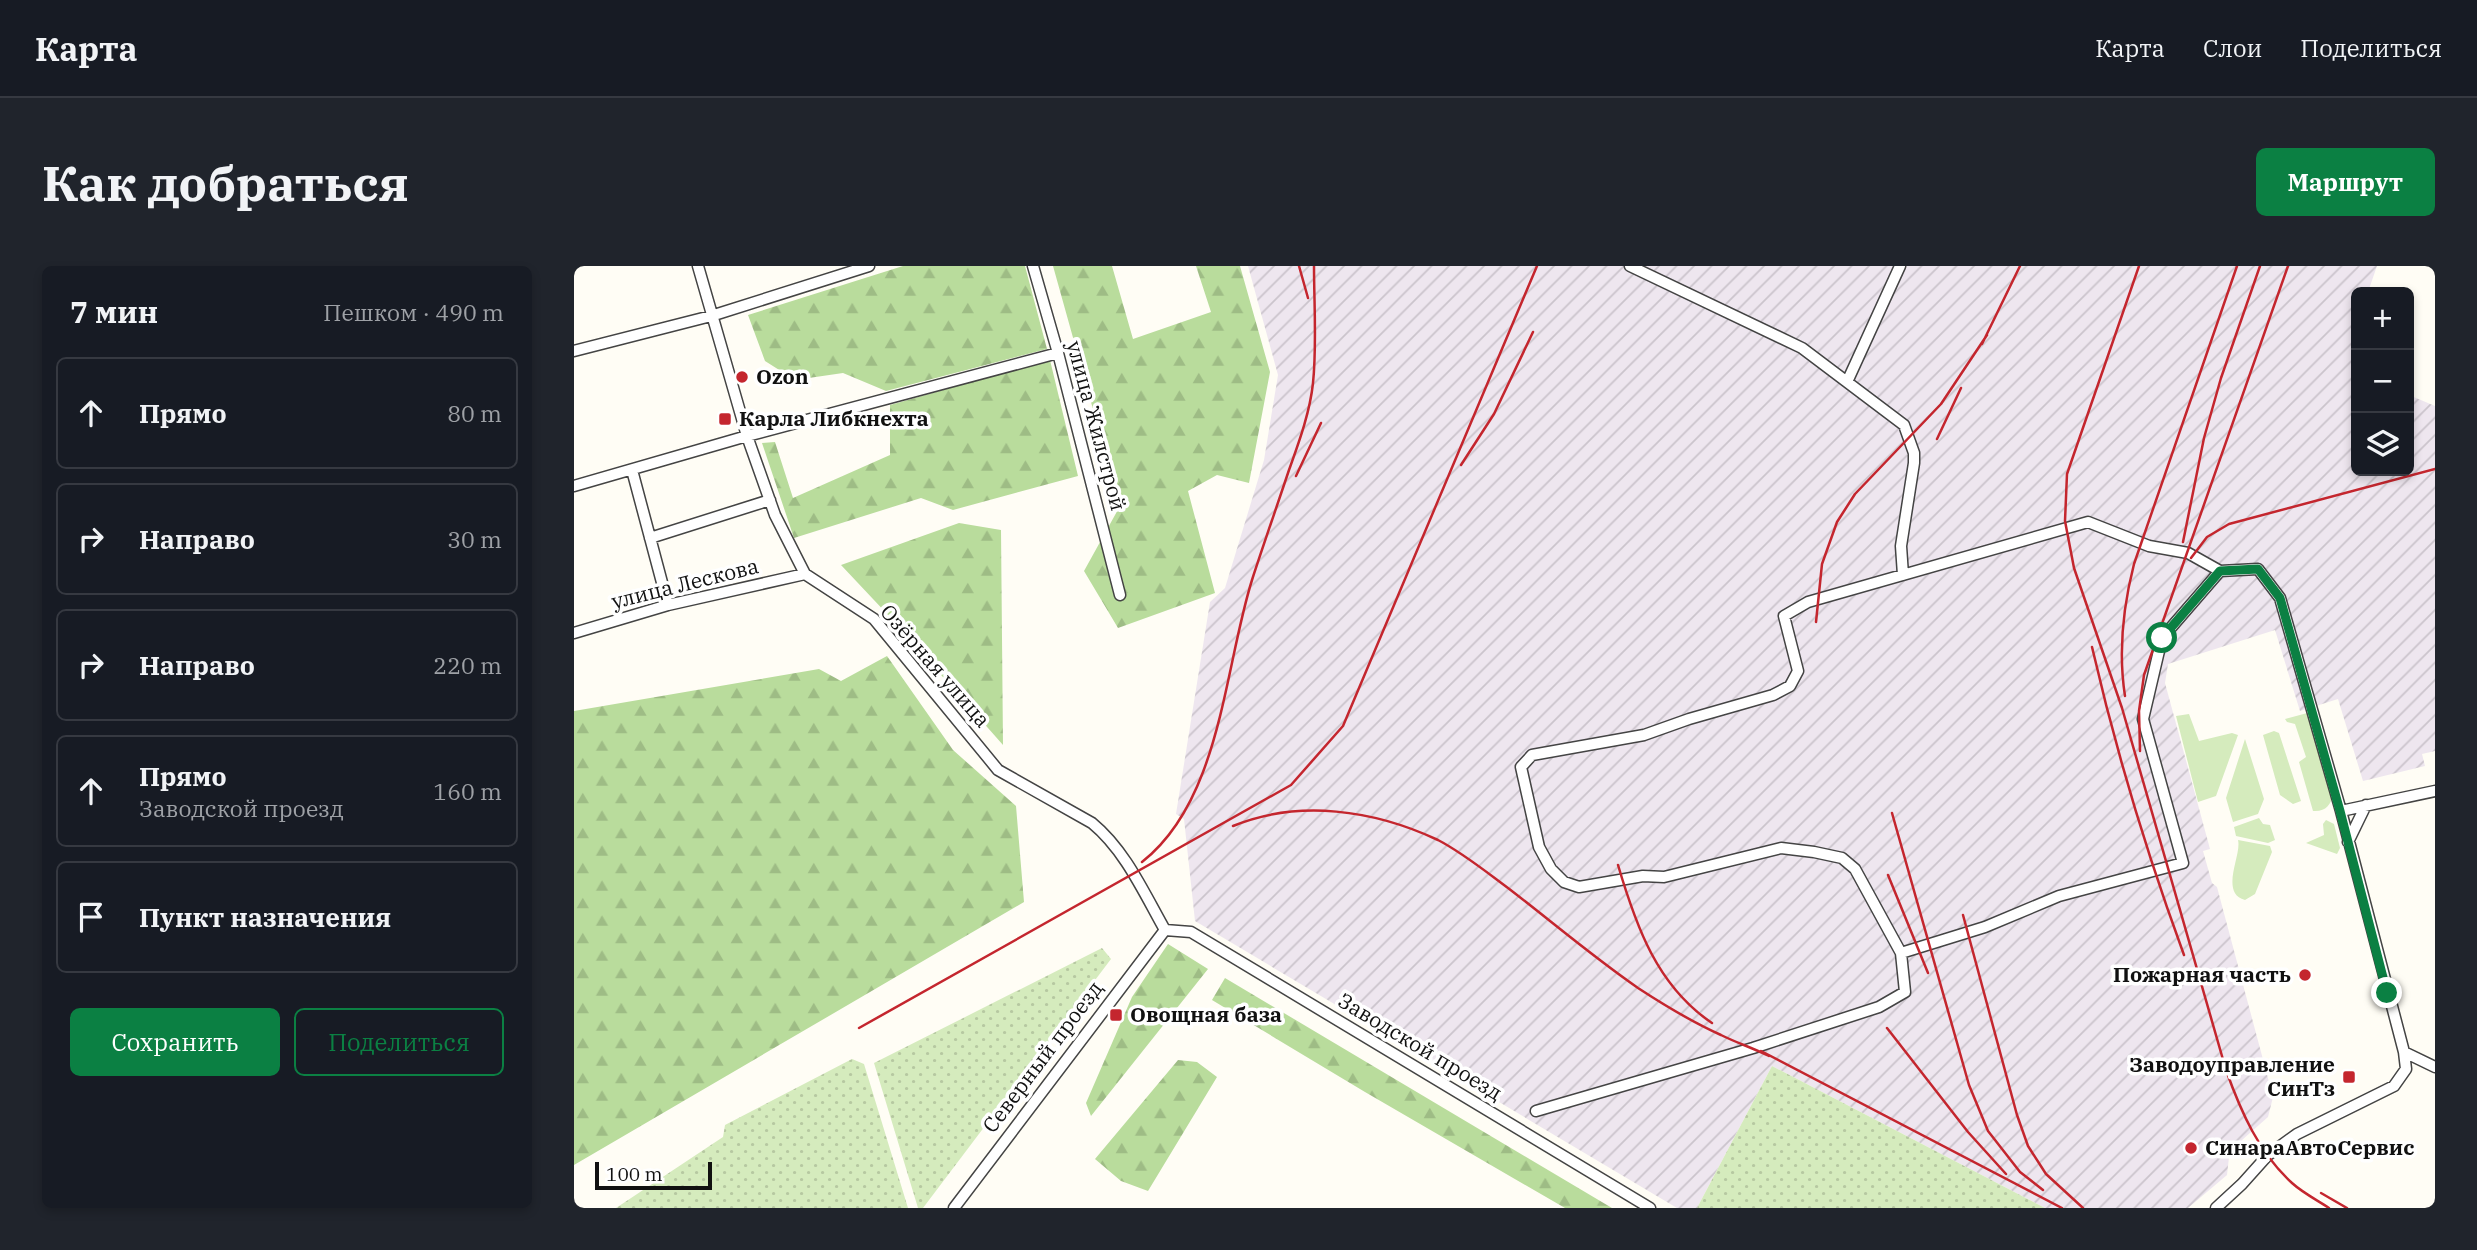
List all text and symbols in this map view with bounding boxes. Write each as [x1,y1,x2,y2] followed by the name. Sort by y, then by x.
[35,27,138,70] text: Карта
[2095,32,2165,64] text: Карта
[2203,32,2262,64] text: Слои
[2300,32,2442,64] text: Поделиться
[2256,148,2435,216] button: Маршрут
[42,151,409,214] text: Как добраться
[2351,287,2414,476] map controls
[2351,287,2414,350] button: +
[70,292,158,331] text: 7 мин
[323,297,504,327] text: Пешком · 490 m
[1061,338,1133,514] street label: улица Жилстрой
[2351,350,2414,413] button: −
[756,362,809,390] place label: Ozon
[734,369,750,385] marker: Ozon
[72,394,110,432] icon: ahead
[139,396,227,430] text: Прямо
[447,398,502,428] text: 80 m
[739,404,929,432] place label: Карла Либкнехта
[717,411,733,427] marker: Карла Либкнехта
[2351,413,2414,476] button: layers
[72,520,110,558] icon: right
[139,522,255,556] text: Направо
[447,524,502,554] text: 30 m
[608,551,761,615] street label: улица Лескова
[875,598,997,733] street label: Озёрная улица
[2146,622,2177,653] route start
[72,646,110,684] icon: right
[139,648,255,682] text: Направо
[433,650,502,680] text: 220 m
[139,759,227,793] text: Прямо
[72,772,110,810] icon: ahead
[433,776,502,806] text: 160 m
[139,793,344,823] text: Заводской проезд
[72,898,110,936] icon: arrive
[139,900,391,934] text: Пункт назначения
[2113,960,2291,988] place label: Пожарная часть
[2297,967,2313,983] marker: Пожарная часть
[976,975,1109,1138] street label: Северный проезд
[2371,977,2402,1008] route end
[1333,986,1508,1106] street label: Заводской проезд
[1130,1000,1282,1028] place label: Овощная база
[1108,1007,1124,1023] marker: Овощная база
[70,1008,280,1076] button: Сохранить
[294,1008,504,1076] button: Поделиться
[2129,1050,2335,1102] place label: Заводоуправление СинТз
[2341,1069,2357,1085] marker: Заводоуправление СинТз
[2205,1133,2414,1161] place label: СинараАвтоСервис
[2183,1140,2199,1156] marker: СинараАвтоСервис
[595,1159,712,1191] scale bar
[606,1162,663,1186] text: 100 m

